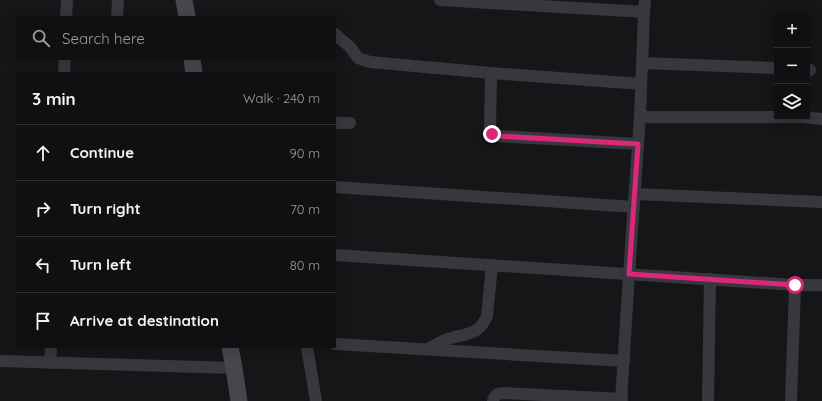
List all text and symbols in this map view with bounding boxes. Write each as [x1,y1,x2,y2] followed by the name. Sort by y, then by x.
[774,12,810,120] map controls
[774,12,810,48] button: +
[16,16,336,60] search box
[30,27,52,49] icon: search
[62,29,145,48] text: Search here
[774,48,810,84] button: −
[774,84,810,120] button: layers
[32,88,76,109] text: 3 min
[243,90,320,106] text: Walk · 240 m
[483,125,501,143] route end
[32,142,54,164] icon: ahead
[70,143,134,162] text: Continue
[290,145,320,161] text: 90 m
[32,198,54,220] icon: right
[70,199,141,218] text: Turn right
[290,201,320,217] text: 70 m
[32,254,54,276] icon: left
[70,255,132,274] text: Turn left
[290,257,320,273] text: 80 m
[786,276,804,294] route start
[32,310,54,332] icon: arrive
[70,311,219,330] text: Arrive at destination

